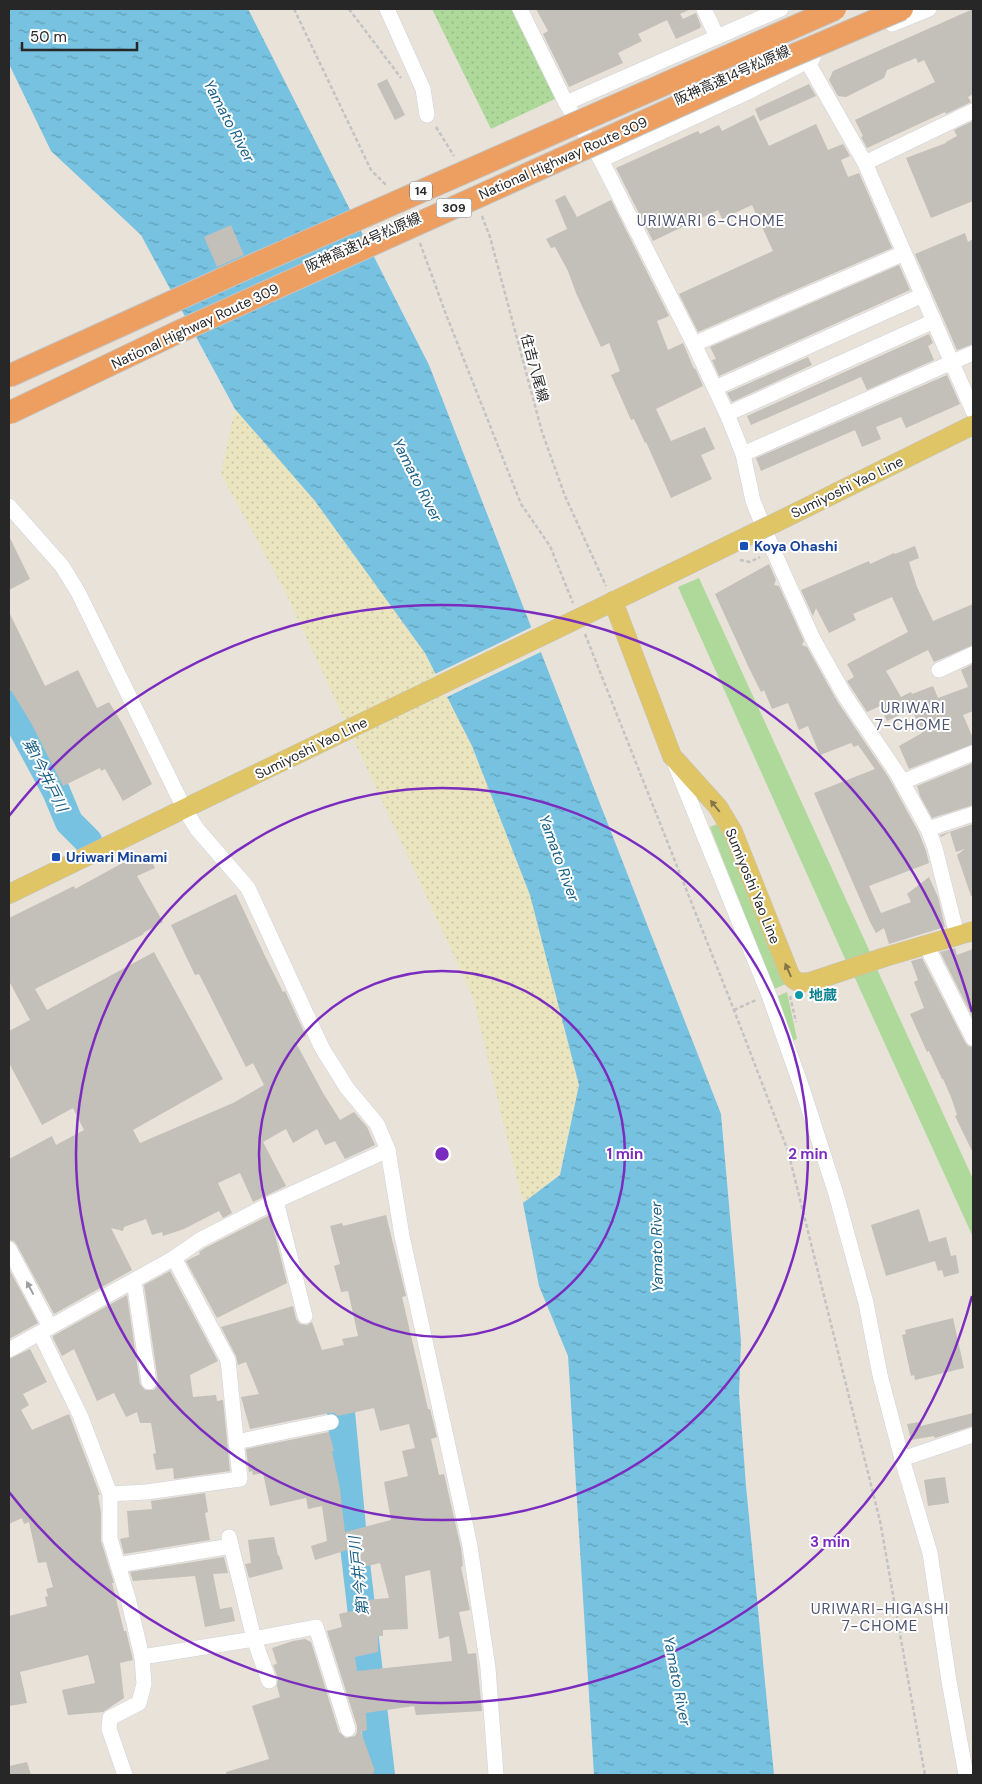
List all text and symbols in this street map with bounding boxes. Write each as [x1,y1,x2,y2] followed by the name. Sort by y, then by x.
[22,20,138,52] scale bar
[30,27,67,47] text: 50 m
[671,41,793,109] street label: 阪神高速14号松原線
[199,76,259,166] water label: Yamato River
[476,113,650,203] street label: National Highway Route 309
[410,182,432,200] road number: 14
[436,198,472,218] road number: 309
[302,208,424,276] street label: 阪神高速14号松原線
[637,211,785,231] district label: URIWARI 6-CHOME
[108,279,282,373] street label: National Highway Route 309
[517,332,553,404] street label: 住吉八尾線
[387,435,447,525] water label: Yamato River
[788,452,906,522] street label: Sumiyoshi Yao Line
[754,537,838,555] place label: Koya Ohashi
[738,540,750,552] marker: Koya Ohashi
[875,698,951,735] district label: URIWARI 7-CHOME
[252,713,370,783] street label: Sumiyoshi Yao Line
[18,735,73,817] water label: 第1今井戸川
[710,799,721,812] one-way arrow
[534,812,584,905] water label: Yamato River
[722,826,784,946] street label: Sumiyoshi Yao Line
[66,848,168,866] place label: Uriwari Minami
[50,851,62,863] marker: Uriwari Minami
[783,963,791,977] one-way arrow
[809,986,837,1004] place label: 地蔵
[793,989,805,1001] marker: 地蔵
[607,1144,643,1164] text: 1 min
[788,1144,828,1164] text: 2 min
[433,1145,451,1163] centre of rings
[646,1201,668,1293] water label: Yamato River
[25,1281,34,1295] one-way arrow
[810,1532,850,1552] text: 3 min
[345,1533,373,1617] water label: 第1今井戸川
[811,1599,949,1636] district label: URIWARI-HIGASHI 7-CHOME
[659,1634,696,1728] water label: Yamato River

